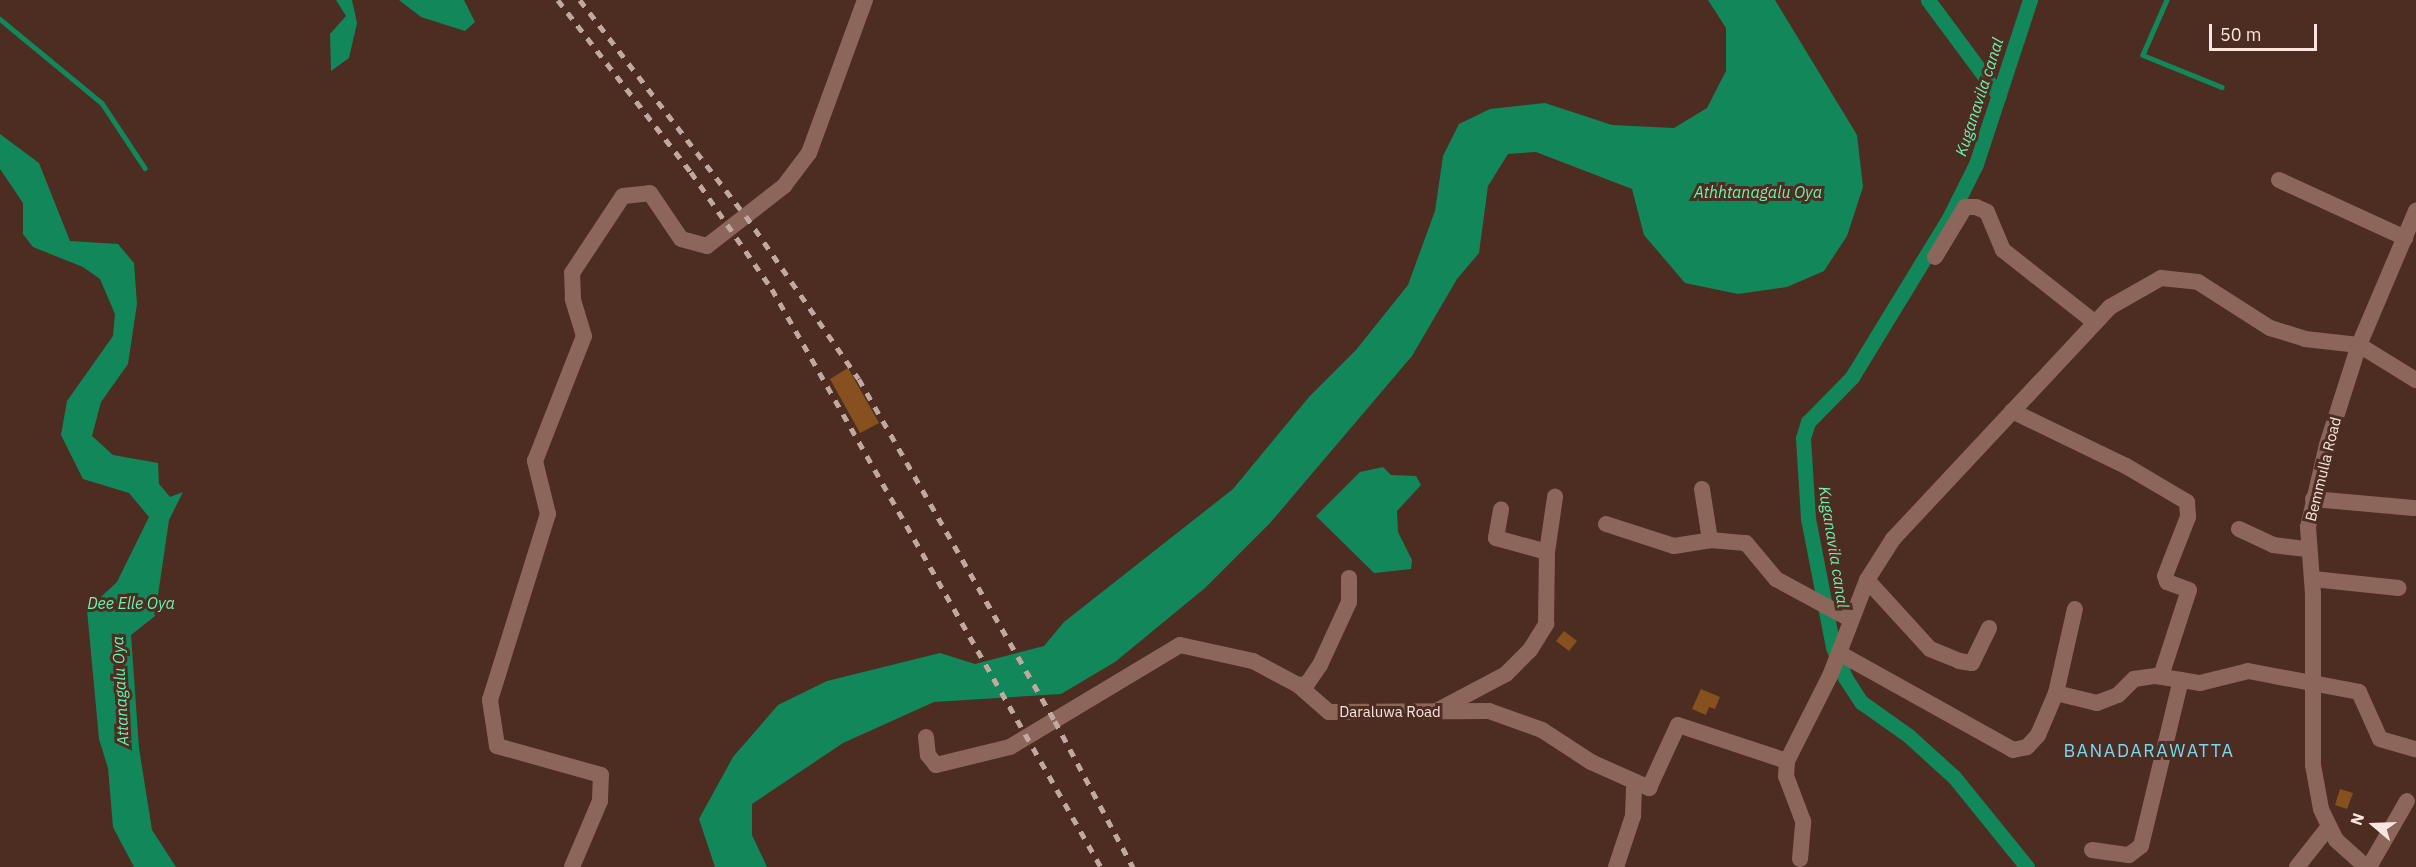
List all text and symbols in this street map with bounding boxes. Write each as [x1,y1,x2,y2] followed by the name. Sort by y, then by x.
[2212,12,2320,50] scale bar
[2220,23,2262,46] text: 50 m
[1951,36,2007,158] water label: Kuganavila canal
[1694,182,1822,202] water label: Athhtanagalu Oya
[2301,415,2345,523] street label: Bemmulla Road
[1815,485,1853,609] water label: Kuganavila canal
[87,593,175,613] water label: Dee Elle Oya
[108,636,132,746] water label: Attanagalu Oya
[1339,703,1441,721] street label: Daraluwa Road
[2064,740,2234,762] district label: BANADARAWATTA
[2344,795,2404,855] north arrow
[2346,810,2368,828] text: N

